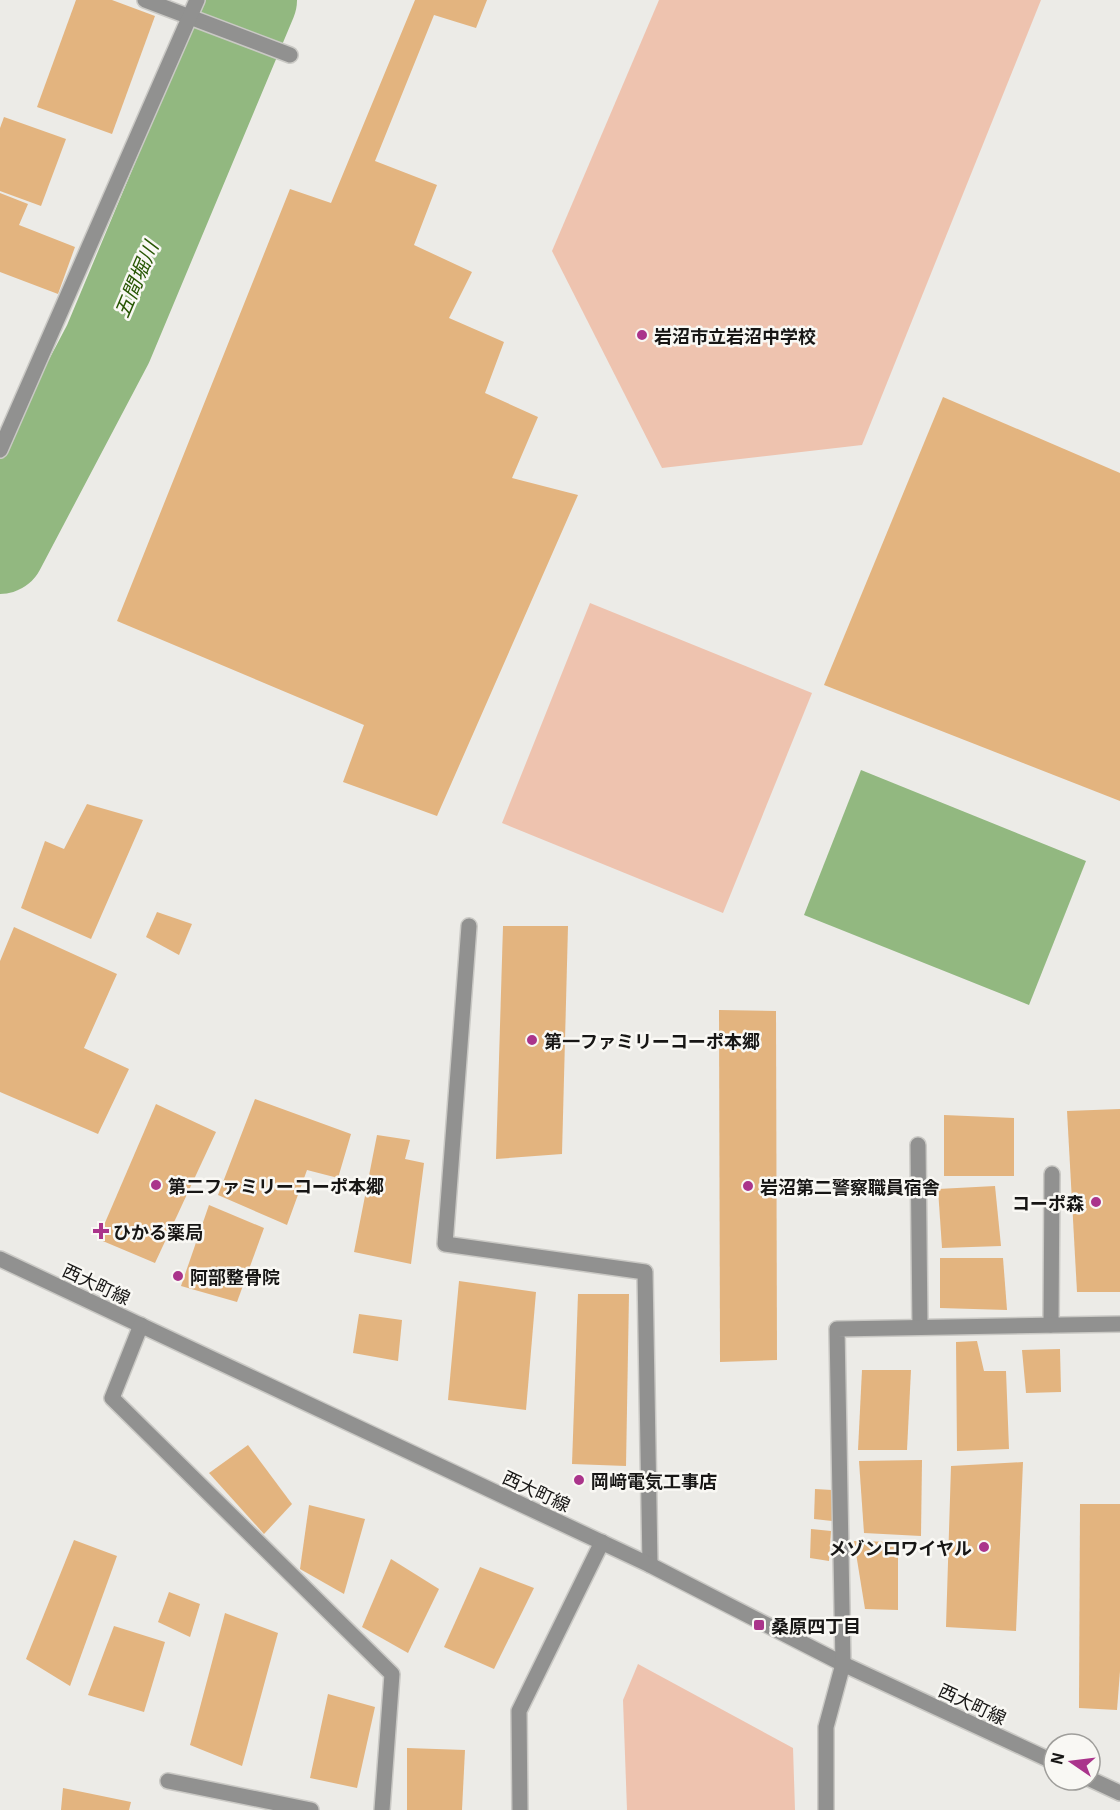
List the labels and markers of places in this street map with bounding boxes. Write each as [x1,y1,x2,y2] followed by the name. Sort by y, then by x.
[654,322,816,348] place label: 岩沼市立岩沼中学校
[635,328,649,342] marker: 岩沼市立岩沼中学校
[544,1027,760,1053] place label: 第一ファミリーコーポ本郷
[525,1033,539,1047] marker: 第一ファミリーコーポ本郷
[168,1172,384,1198] place label: 第二ファミリーコーポ本郷
[760,1173,940,1199] place label: 岩沼第二警察職員宿舎
[149,1178,163,1192] marker: 第二ファミリーコーポ本郷
[741,1179,755,1193] marker: 岩沼第二警察職員宿舎
[1012,1189,1084,1215] place label: コーポ森
[1089,1195,1103,1209] marker: コーポ森
[113,1218,203,1244] place label: ひかる薬局
[94,1224,108,1238] marker: ひかる薬局
[190,1263,280,1289] place label: 阿部整骨院
[171,1269,185,1283] marker: 阿部整骨院
[591,1467,717,1493] place label: 岡﨑電気工事店
[572,1473,586,1487] marker: 岡﨑電気工事店
[829,1534,972,1560] place label: メゾンロワイヤル
[977,1540,991,1554] marker: メゾンロワイヤル
[771,1612,861,1638] place label: 桑原四丁目
[752,1618,766,1632] marker: 桑原四丁目

